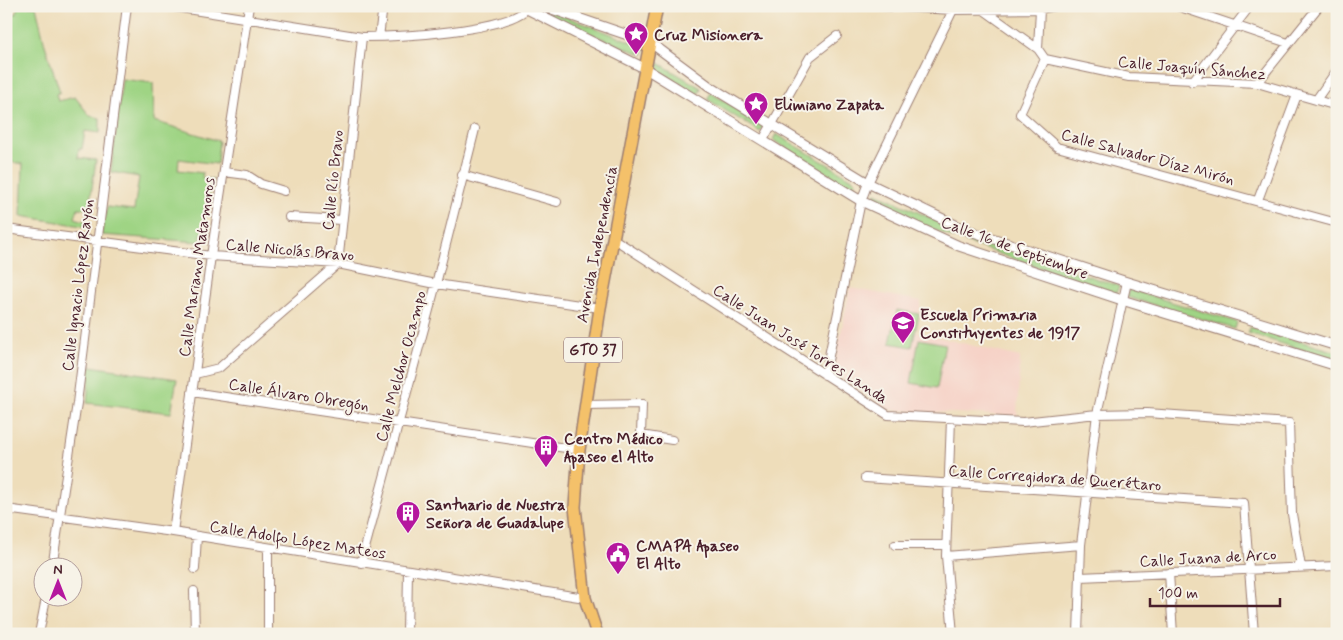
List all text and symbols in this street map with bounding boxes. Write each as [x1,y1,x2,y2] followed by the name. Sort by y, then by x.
[623,21,649,55] place icon: Cruz Misionera
[654,25,763,46] place label: Cruz Misionera
[1117,52,1267,85] street label: Calle Joaquín Sánchez
[743,91,769,125] place icon: Elimiano Zapata
[774,95,884,116] place label: Elimiano Zapata
[1059,124,1237,191] street label: Calle Salvador Díaz Mirón
[318,129,349,231] street label: Calle Río Bravo
[572,164,623,325] street label: Avenida Independencia
[174,176,221,358] street label: Calle Mariano Matamoros
[57,198,99,373] street label: Calle Ignacio López Rayón
[938,212,1091,285] street label: Calle 16 de Septiembre
[225,234,355,267] street label: Calle Nicolás Bravo
[709,280,892,409] street label: Calle Juan José Torres Landa
[371,288,432,444] street label: Calle Melchor Ocampo
[920,305,1081,344] place label: Escuela Primaria Constituyentes de 1917
[890,310,916,344] school or university icon: Escuela Primaria Constituyentes de 1917
[564,338,622,362] road number: GTO 37
[227,374,370,418] street label: Calle Álvaro Obregón
[564,429,663,469] place label: Centro Médico Apaseo el Alto
[533,434,559,468] building icon: Centro Médico Apaseo el Alto
[948,461,1162,496] street label: Calle Corregidora de Querétaro
[426,495,566,534] place label: Santuario de Nuestra Señora de Guadalupe
[395,500,421,534] building icon: Santuario de Nuestra Señora de Guadalupe
[208,516,387,567] street label: Calle Adolfo López Mateos
[636,536,739,575] place label: CMAPA Apaseo El Alto
[605,541,631,575] public building icon: CMAPA Apaseo El Alto
[1139,544,1277,573] street label: Calle Juana de Arco
[32,558,82,608] north arrow
[53,561,63,579] text: N
[1150,575,1280,607] scale bar
[1158,584,1198,604] text: 100 m

